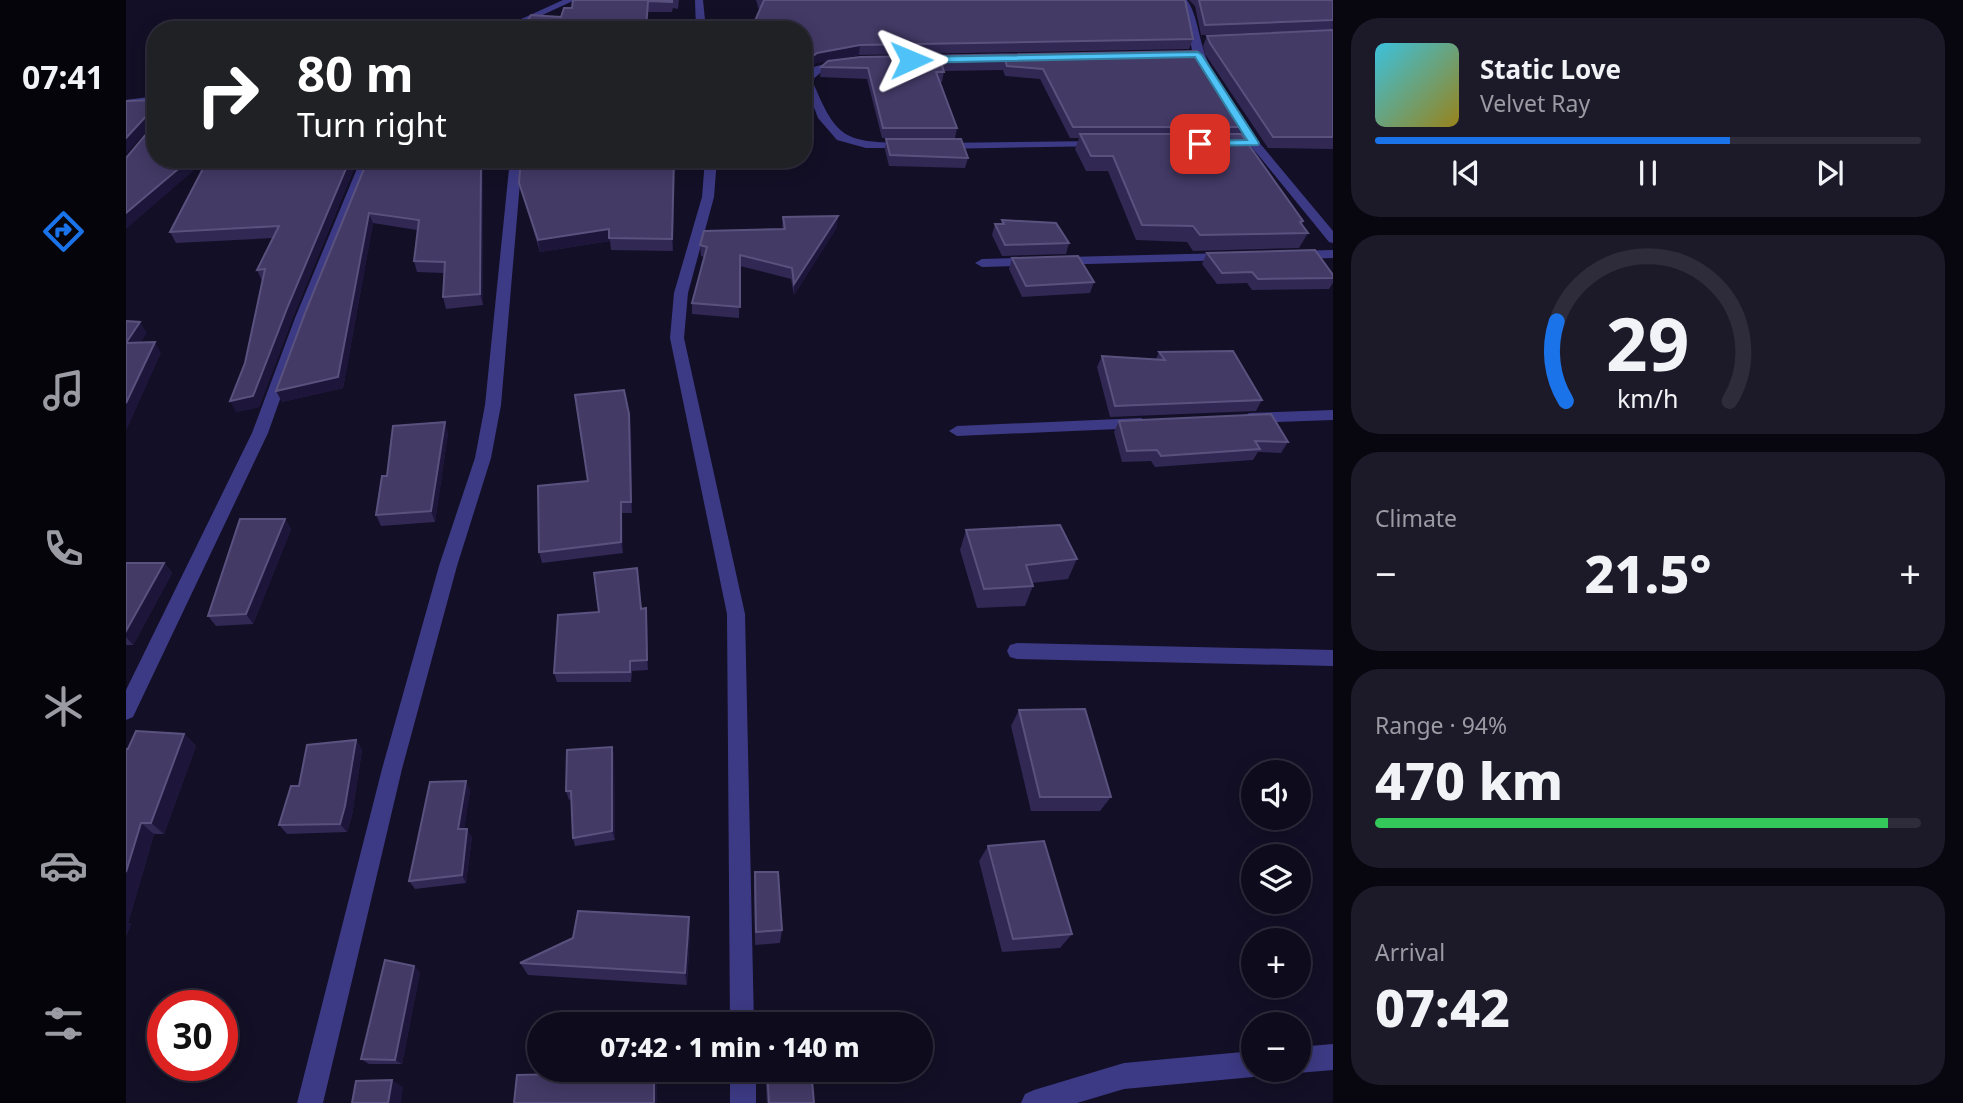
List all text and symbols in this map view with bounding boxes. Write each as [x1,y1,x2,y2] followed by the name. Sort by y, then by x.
[874,23,948,97] position arrow
[297,40,414,106] text: 80 m
[182,49,273,140] icon: right
[1480,51,1621,87] text: Static Love
[22,55,104,98] text: 07:41
[1480,87,1590,119] text: Velvet Ray
[297,103,447,146] text: Turn right
[1170,114,1230,174] pin
[1181,125,1219,163] icon: arrive
[1447,154,1485,192] icon: previous
[1629,154,1667,192] icon: pause
[1811,154,1849,192] icon: next
[39,207,88,256] icon: directions
[1606,293,1690,392] text: 29
[39,366,88,415] icon: music
[1617,380,1679,414] text: km/h
[1375,502,1457,534] text: Climate
[39,524,88,573] icon: phone
[1585,537,1711,608] text: 21.5°
[1375,547,1397,599] text: −
[1899,547,1921,599] text: +
[39,682,88,731] icon: climate
[1375,709,1507,741] text: Range · 94%
[1375,744,1563,815] text: 470 km
[1241,760,1311,1082] map controls
[1241,760,1311,830] button: sound
[39,841,88,890] icon: car
[1241,844,1311,914] button: layers
[1241,928,1311,998] button: +
[1375,936,1445,968] text: Arrival
[1375,971,1510,1042] text: 07:42
[147,990,238,1081] speed limit sign: 30
[39,999,88,1048] icon: filters
[1241,1012,1311,1082] button: −
[600,1029,860,1065] text: 07:42 · 1 min · 140 m

